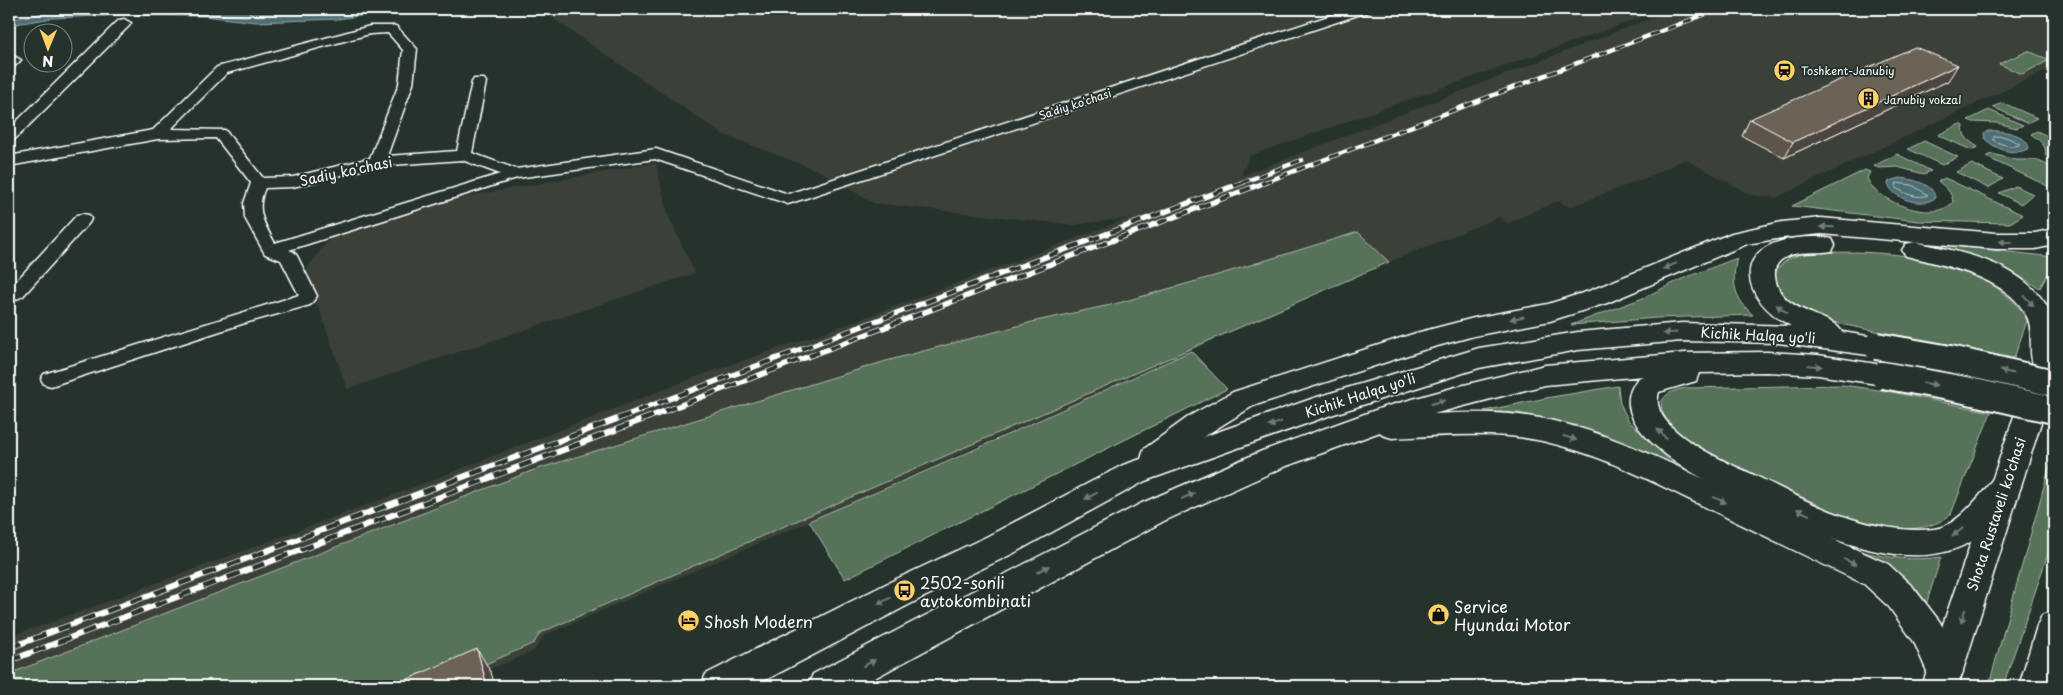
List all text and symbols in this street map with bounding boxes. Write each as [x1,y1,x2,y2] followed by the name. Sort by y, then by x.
[22,22,72,72] north arrow
[42,51,53,72] text: N
[1773,58,1797,82] station icon: Toshkent-Janubiy
[1801,62,1895,79] place label: Toshkent-Janubiy
[1036,84,1114,124] street label: Sa'diy ko'chasi
[1856,87,1880,111] building icon: Janubiy vokzal
[1884,91,1961,108] place label: Janubiy vokzal
[298,151,394,191] street label: Sadiy ko'chasi
[1818,223,1834,231] one-way arrow
[1998,238,2014,246] one-way arrow
[1663,263,1677,271] one-way arrow
[2023,295,2035,307] one-way arrow
[1775,304,1789,314] one-way arrow
[1509,315,1525,323] one-way arrow
[1700,321,1816,349] street label: Kichik Halqa yo'li
[1662,330,1678,338] one-way arrow
[1808,362,1824,370] one-way arrow
[1302,367,1418,423] street label: Kichik Halqa yo'li
[1998,367,2014,375] one-way arrow
[1923,380,1939,388] one-way arrow
[1430,398,1445,406] one-way arrow
[1267,420,1282,428] one-way arrow
[1656,428,1668,440] one-way arrow
[1563,434,1578,442] one-way arrow
[1961,435,2031,593] street label: Shota Rustaveli ko'chasi
[1084,492,1098,500] one-way arrow
[1181,492,1195,500] one-way arrow
[1713,496,1727,504] one-way arrow
[1796,508,1810,516] one-way arrow
[1951,527,1964,537] one-way arrow
[1843,558,1857,566] one-way arrow
[1036,565,1049,574] one-way arrow
[920,570,1031,612] place label: 2502-sonli avtokombinati
[892,579,916,603] bus stop icon: 2502-sonli avtokombinati
[1454,594,1571,636] place label: Service Hyundai Motor
[877,597,891,605] one-way arrow
[1426,603,1450,627] shop icon: Service Hyundai Motor
[676,609,700,633] hotel icon: Shosh Modern
[704,609,813,633] place label: Shosh Modern
[1959,609,1966,624] one-way arrow
[862,659,876,668] one-way arrow

